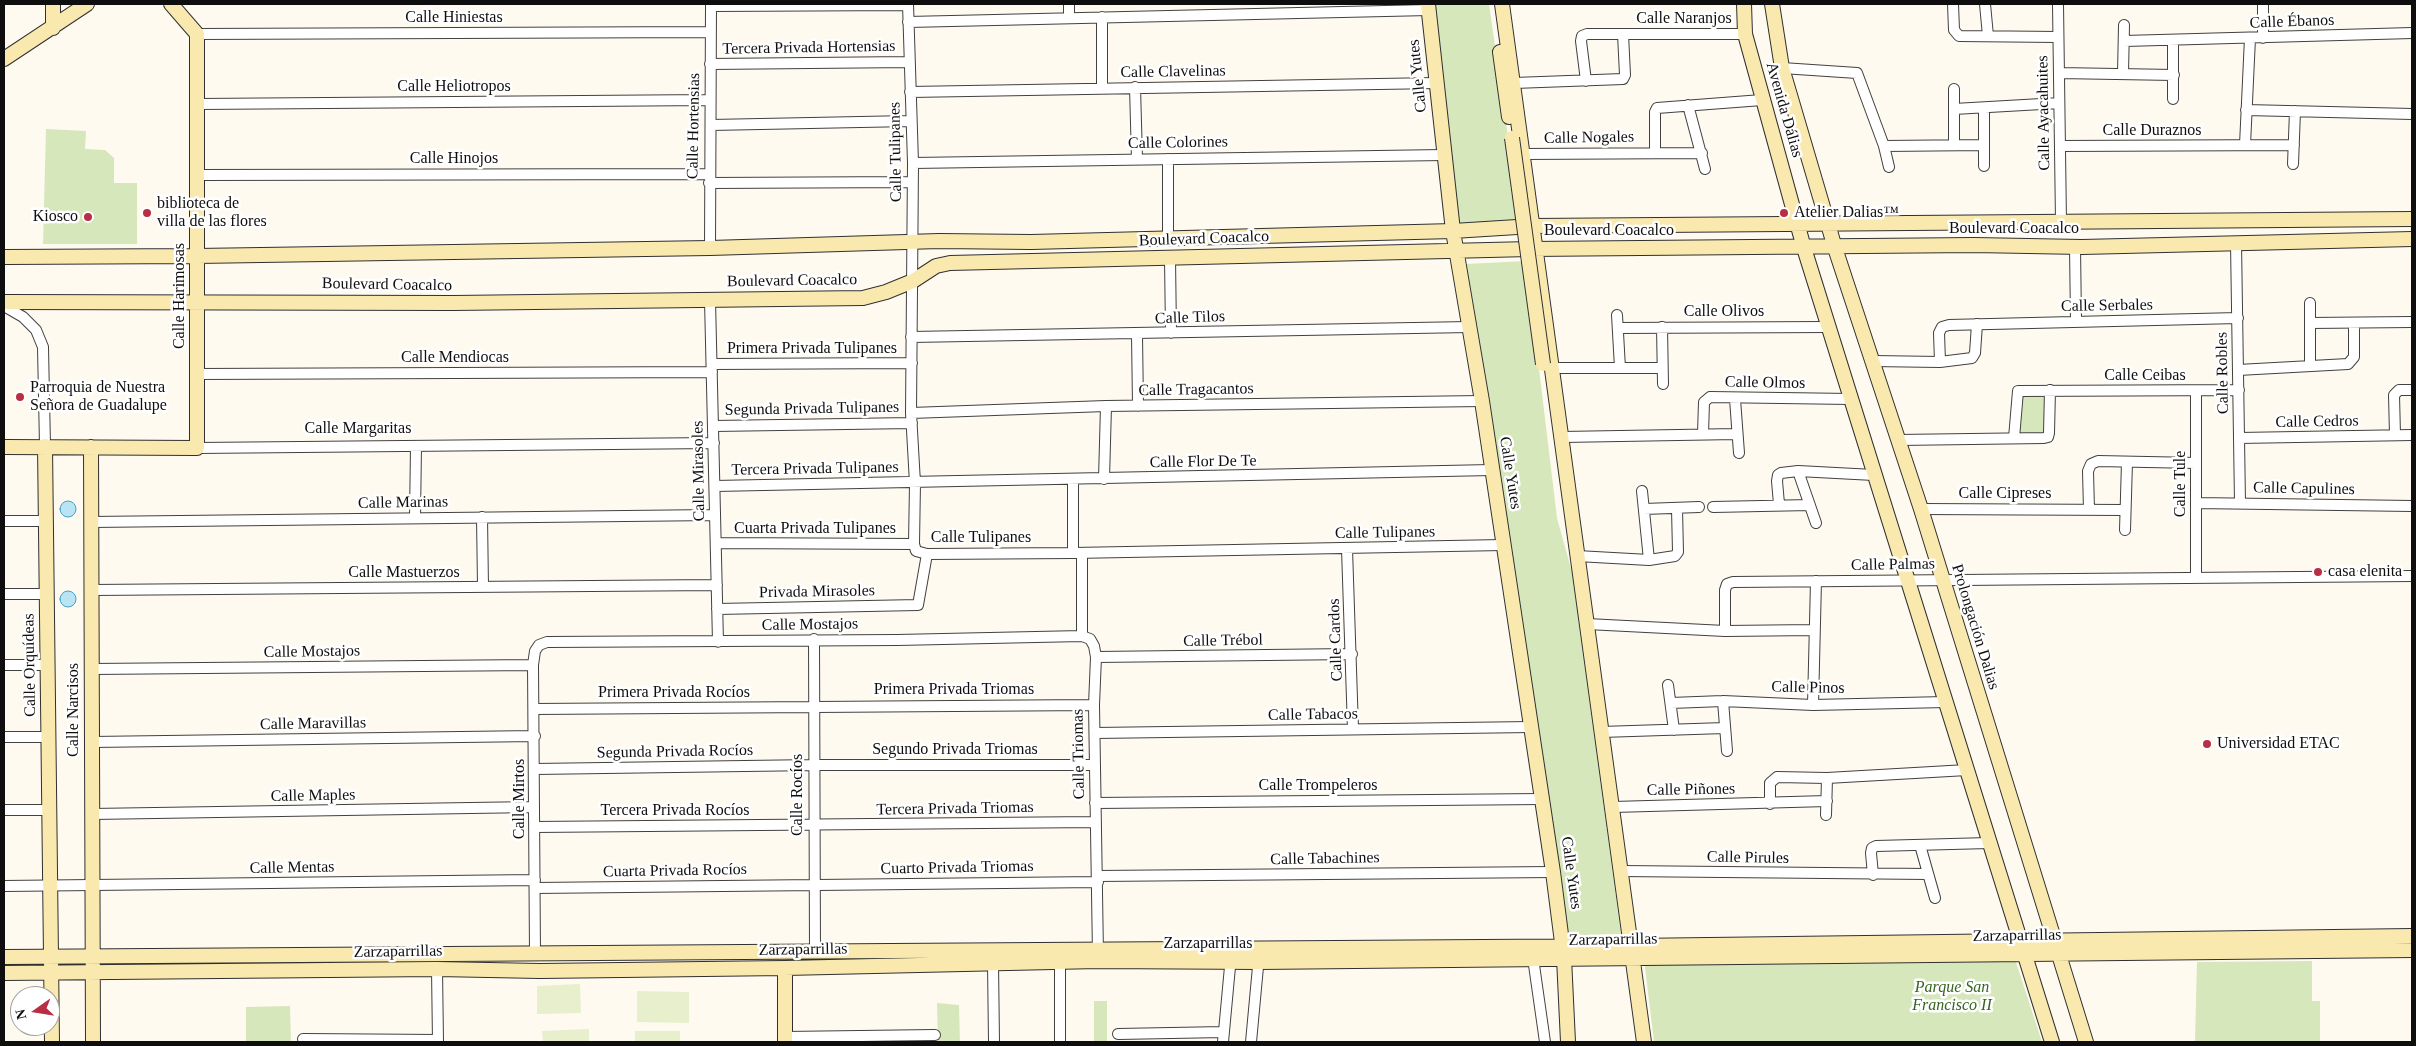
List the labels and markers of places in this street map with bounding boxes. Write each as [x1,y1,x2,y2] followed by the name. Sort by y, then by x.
[157,194,267,232] place label: biblioteca de villa de las flores
[1794,203,1899,223] place label: Atelier Dalias™
[33,207,78,227] place label: Kiosco
[141,207,153,219] marker: biblioteca de villa de las flores
[1778,207,1790,219] marker: Atelier Dalias™
[82,211,94,223] marker: Kiosco
[30,378,167,416] place label: Parroquia de Nuestra Señora de Guadalupe
[14,391,26,403] marker: Parroquia de Nuestra Señora de Guadalupe
[2328,562,2402,582] place label: casa elenita
[2312,566,2324,578] marker: casa elenita
[2217,734,2340,754] place label: Universidad ETAC
[2201,738,2213,750] marker: Universidad ETAC

